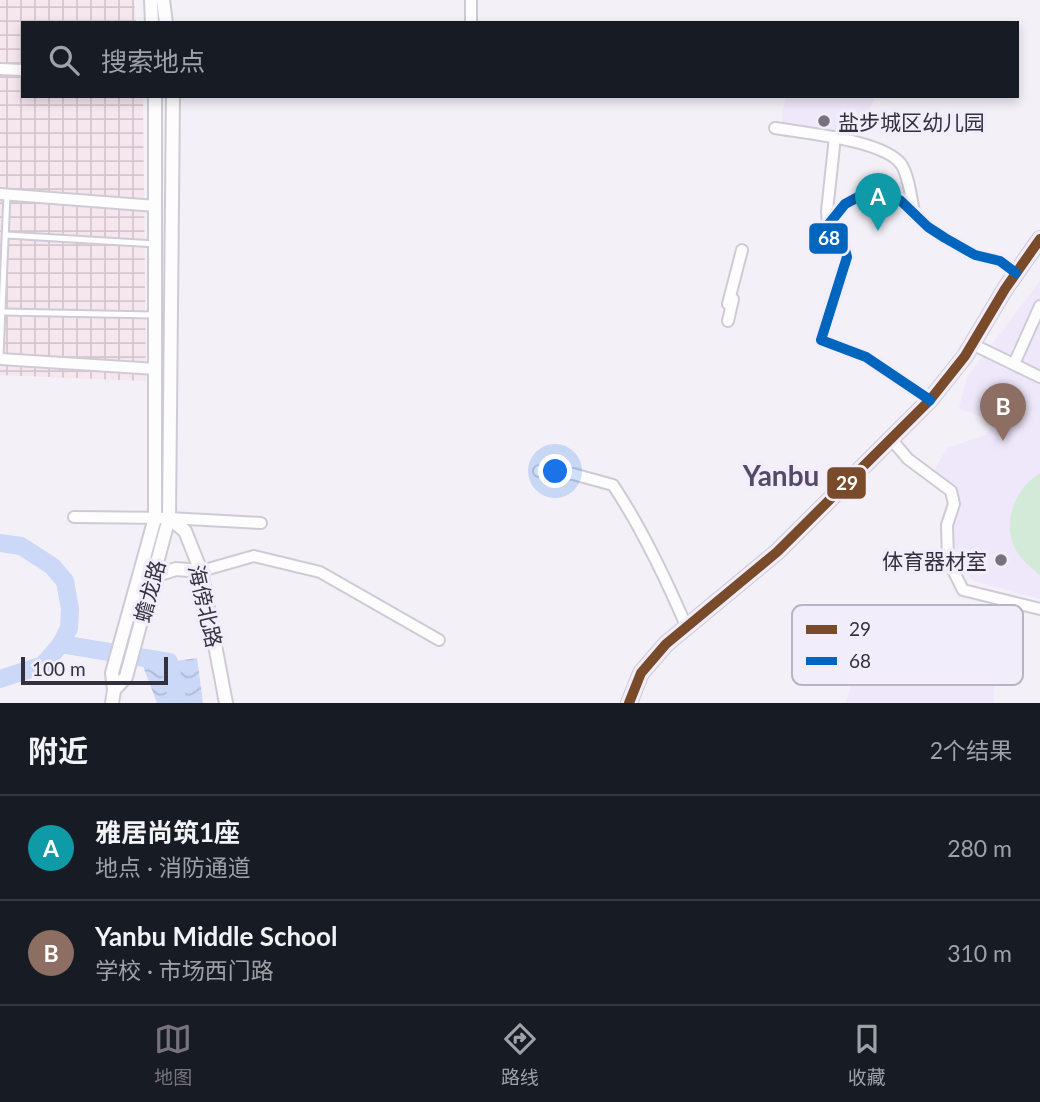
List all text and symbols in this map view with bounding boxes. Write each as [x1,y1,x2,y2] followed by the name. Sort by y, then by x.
[21,21,1019,98] search box
[45,41,83,79] icon: search
[101,45,205,77] text: 搜索地点
[838,109,985,134] place label: 盐步城区幼儿园
[816,113,832,129] marker: 盐步城区幼儿园
[855,173,901,231] pin: A
[808,222,849,255] line badge: 68
[818,226,840,249] text: 68
[980,383,1026,441] pin: B
[538,454,572,488] your location
[742,458,819,492] district label: Yanbu
[826,466,867,500] line badge: 29
[836,471,858,494] text: 29
[882,548,987,573] place label: 体育器材室
[993,552,1009,568] marker: 体育器材室
[129,557,169,625] street label: 蟾龙路
[184,562,228,650] street label: 海傍北路
[792,605,1023,685] legend
[849,617,871,640] text: 29
[849,649,871,672] text: 68
[21,654,168,686] scale bar
[32,657,86,680] text: 100 m
[28,732,88,768] text: 附近
[930,736,1012,764] text: 2个结果
[95,816,240,848] text: 雅居尚筑1座
[43,834,59,862] text: A
[947,834,1012,862] text: 280 m
[95,853,251,881] text: 地点 · 消防通道
[95,920,337,952] text: Yanbu Middle School
[43,939,59,967] text: B
[947,939,1012,967] text: 310 m
[95,956,274,984] text: 学校 · 市场西门路
[154,1020,192,1089] tab: 地图
[501,1020,539,1089] tab: 路线
[848,1020,886,1089] tab: 收藏

